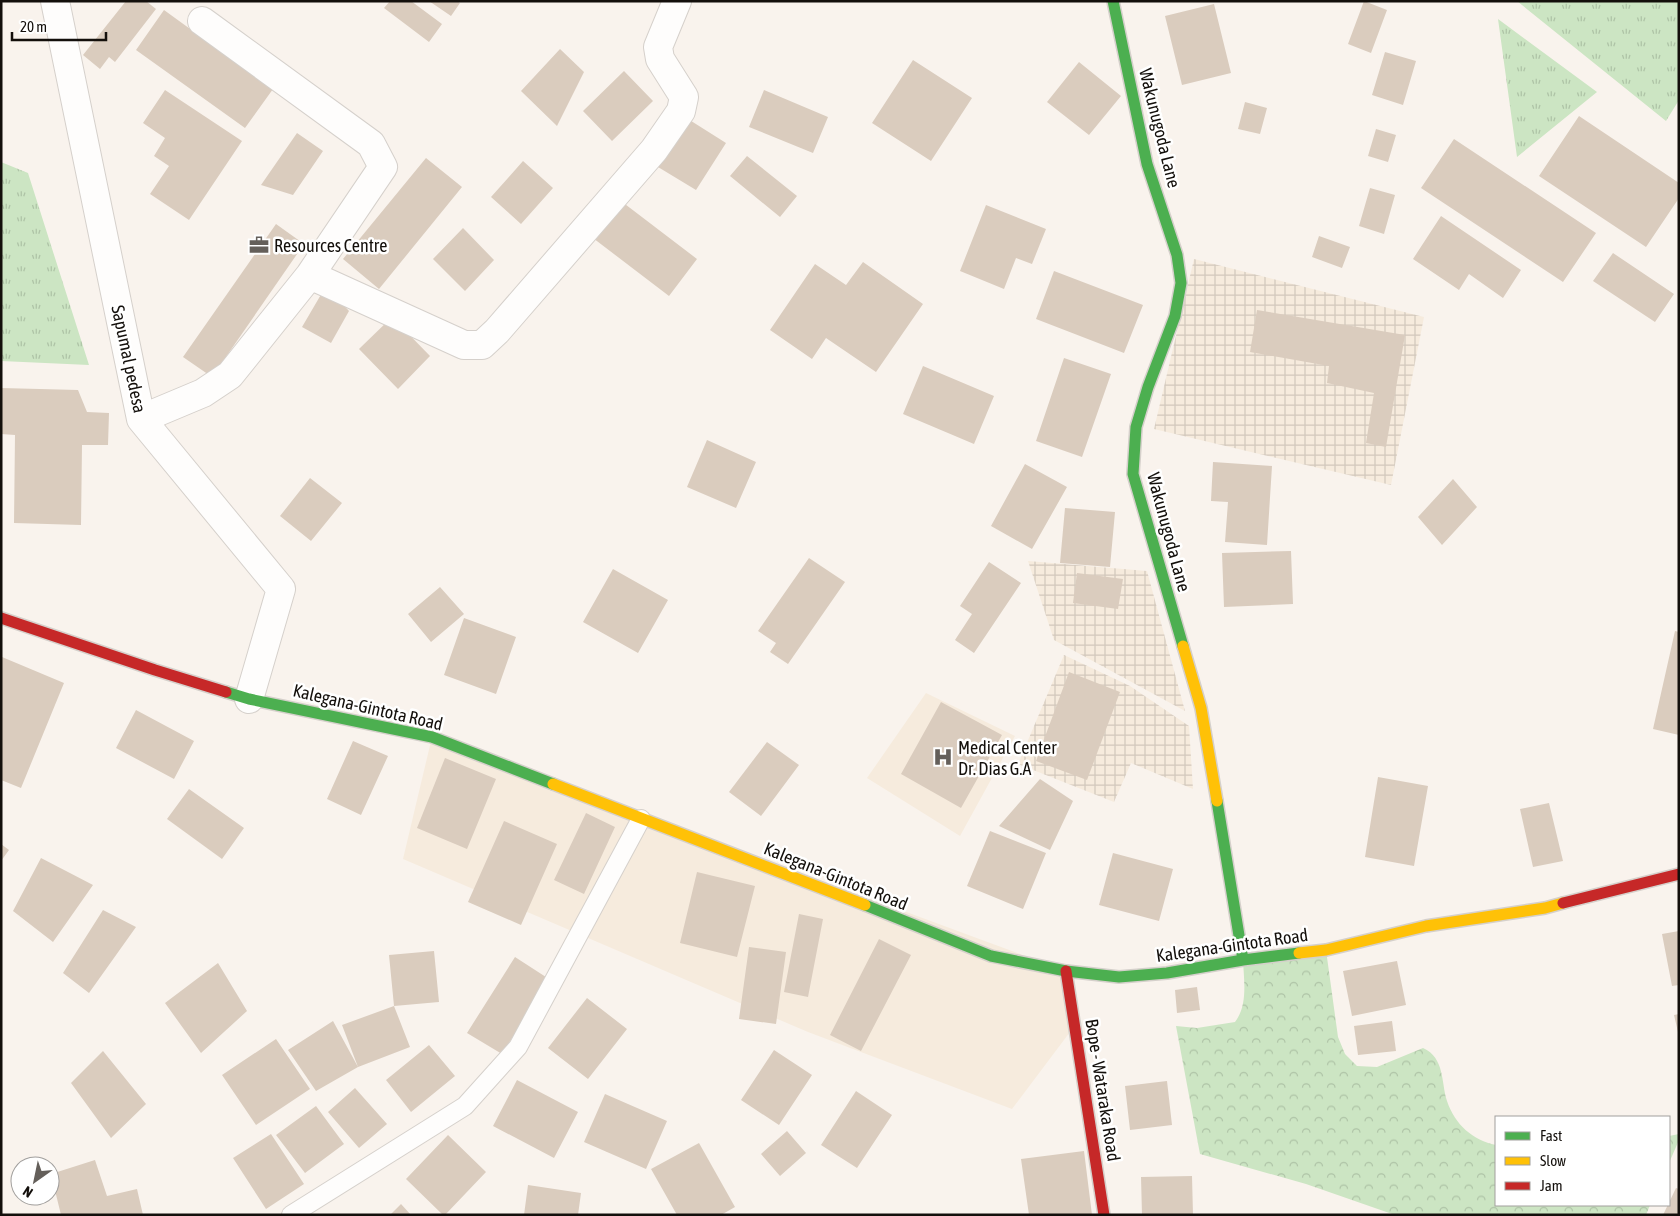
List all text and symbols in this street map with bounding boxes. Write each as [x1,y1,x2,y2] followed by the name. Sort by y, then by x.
[12,10,106,42] scale bar
[20,18,47,35] text: 20 m
[1135,66,1185,190] street label: Wakunugoda Lane
[248,234,270,256] office icon: Resources Centre
[274,235,387,256] place label: Resources Centre
[107,303,151,415] street label: Sapumal pedesa
[1143,470,1195,594] street label: Wakunugoda Lane
[291,680,445,734] street label: Kalegana-Gintota Road
[958,737,1057,779] place label: Medical Center Dr. Dias G.A
[932,746,954,768] hospital icon: Medical Center Dr. Dias G.A
[761,838,911,914] street label: Kalegana-Gintota Road
[1155,924,1309,966] street label: Kalegana-Gintota Road
[1081,1017,1125,1163] street label: Bope - Wataraka Road
[1495,1116,1670,1206] legend
[1540,1127,1562,1144] text: Fast
[1540,1152,1566,1169] text: Slow
[10,1156,60,1206] north arrow
[1540,1177,1563,1194] text: Jam
[20,1183,36,1201] text: N

